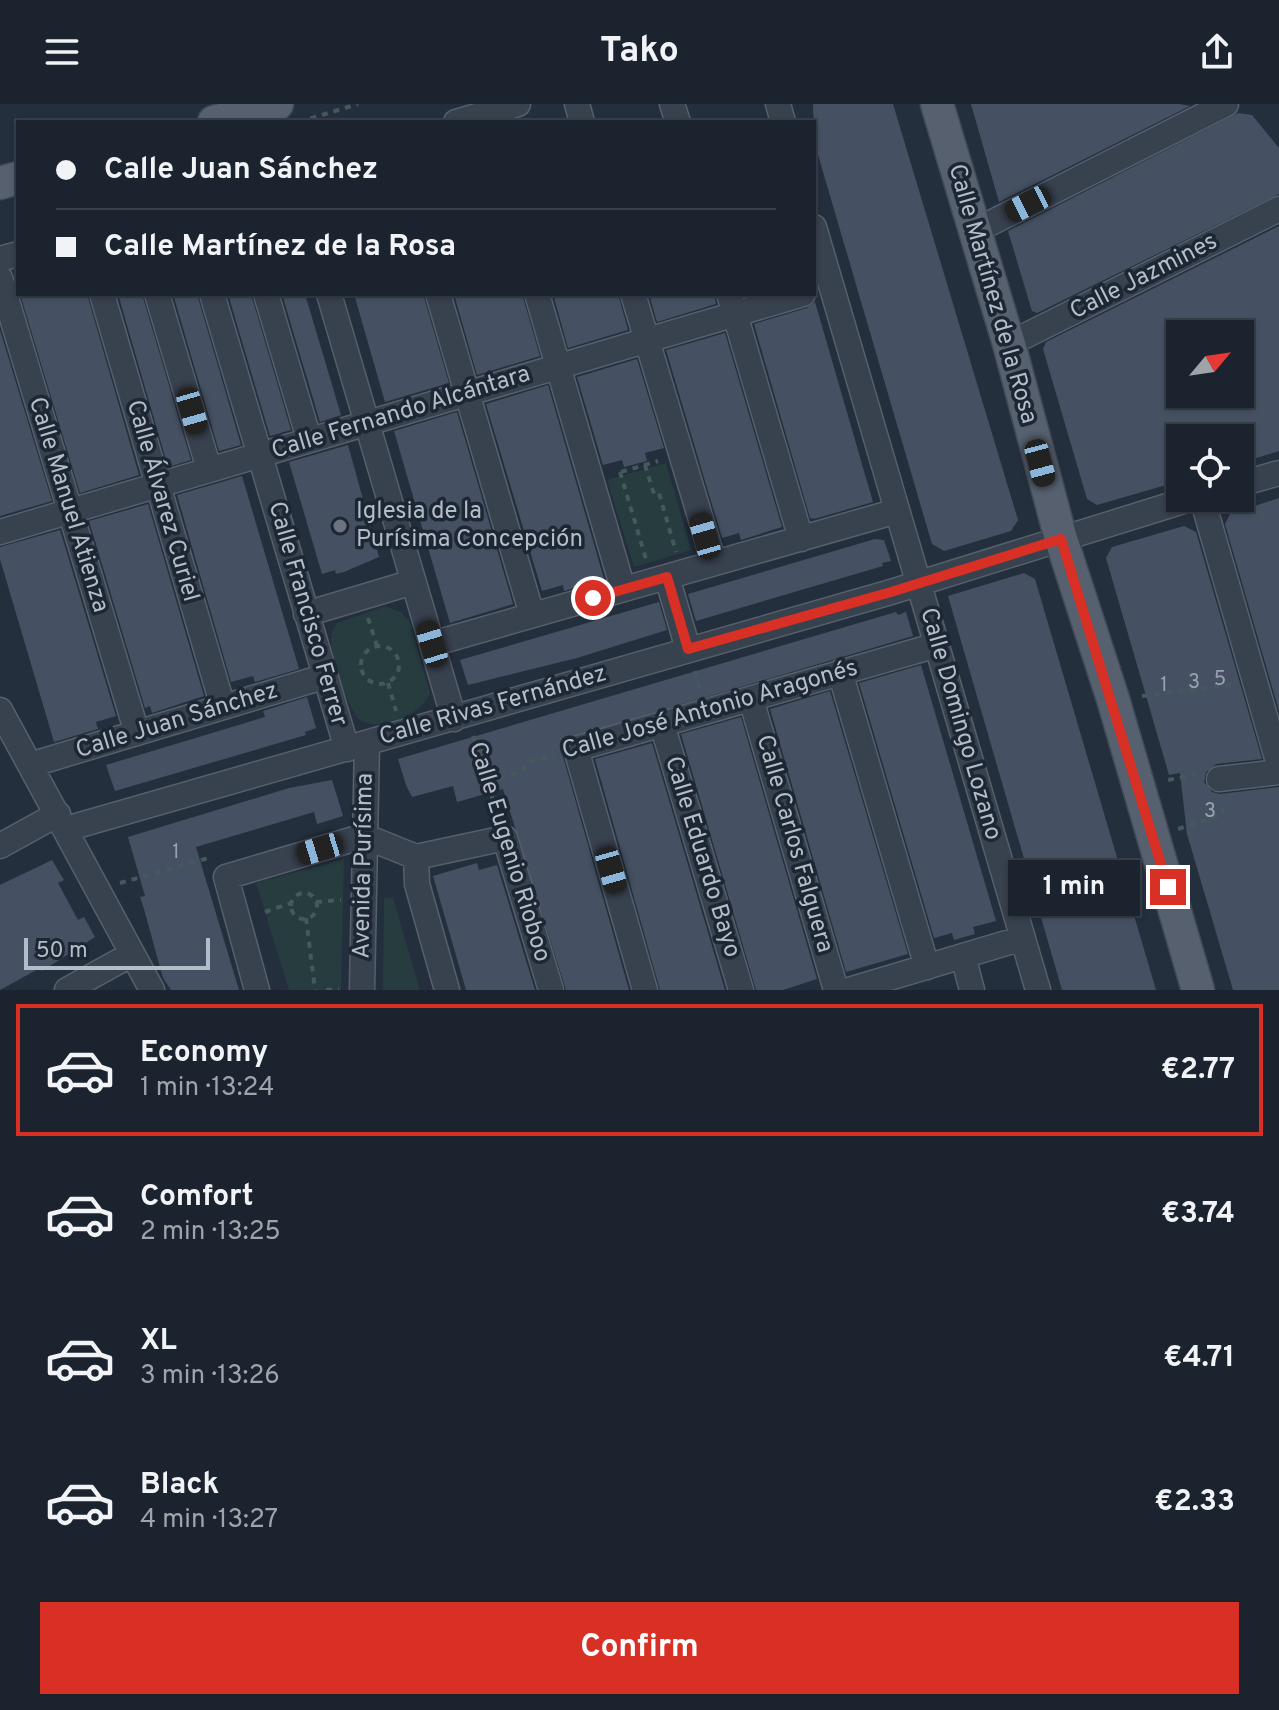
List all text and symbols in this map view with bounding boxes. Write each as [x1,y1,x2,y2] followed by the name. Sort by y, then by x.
[600,29,679,75] text: Tako
[40,30,84,74] icon: menu
[1195,30,1239,74] icon: share
[104,152,378,189] text: Calle Juan Sánchez
[941,161,1043,427] street label: Calle Martínez de la Rosa
[1001,182,1055,226] car
[1065,227,1223,327] street label: Calle Jazmines
[104,229,456,266] text: Calle Martínez de la Rosa
[1166,320,1254,408] north arrow
[1166,320,1254,512] map controls
[268,359,534,467] street label: Calle Fernando Alcántara
[174,385,210,437] car
[21,394,115,616] street label: Calle Manuel Atienza
[119,396,207,605] street label: Calle Álvarez Curiel
[1166,424,1254,512] button: locate
[1022,437,1058,489] car
[356,497,583,555] place label: Iglesia de la Purísima Concepción
[261,498,353,730] street label: Calle Francisco Ferrer
[687,510,723,562] car
[331,517,349,535] marker: Iglesia de la Purísima Concepción
[575,580,611,616] route start
[912,604,1008,844] street label: Calle Domingo Lozano
[414,618,450,670] car
[559,653,861,767] street label: Calle José Antonio Aragonés
[376,659,610,753] street label: Calle Rivas Fernández
[1214,667,1226,693] house number: 5
[1188,670,1200,696] house number: 3
[1160,673,1168,699] house number: 1
[72,676,282,766] street label: Calle Juan Sánchez
[749,732,839,956] street label: Calle Carlos Falguera
[461,738,557,966] street label: Calle Eugenio Rioboo
[657,753,747,961] street label: Calle Eduardo Bayo
[347,773,381,959] street label: Avenida Purísima
[1204,799,1216,825] house number: 3
[294,831,346,867] car
[172,840,180,866] house number: 1
[593,844,629,896] car
[1008,859,1140,915] callout: 1 min
[1150,869,1186,905] route end
[1043,871,1105,904] text: 1 min
[24,934,210,970] scale bar
[36,938,88,965] text: 50 m
[44,1034,116,1106] icon: car
[140,1035,268,1072] text: Economy
[1161,1052,1235,1089] text: €2.77
[140,1072,274,1105] text: 1 min · 13:24
[44,1178,116,1250] icon: car
[140,1179,253,1216] text: Comfort
[1161,1196,1235,1233] text: €3.74
[140,1216,281,1249] text: 2 min · 13:25
[44,1322,116,1394] icon: car
[140,1323,177,1360] text: XL
[1163,1340,1235,1377] text: €4.71
[140,1360,280,1393] text: 3 min · 13:26
[44,1466,116,1538] icon: car
[140,1467,219,1504] text: Black
[1154,1484,1235,1521] text: €2.33
[140,1504,278,1537] text: 4 min · 13:27
[40,1602,1239,1694] button: Confirm

